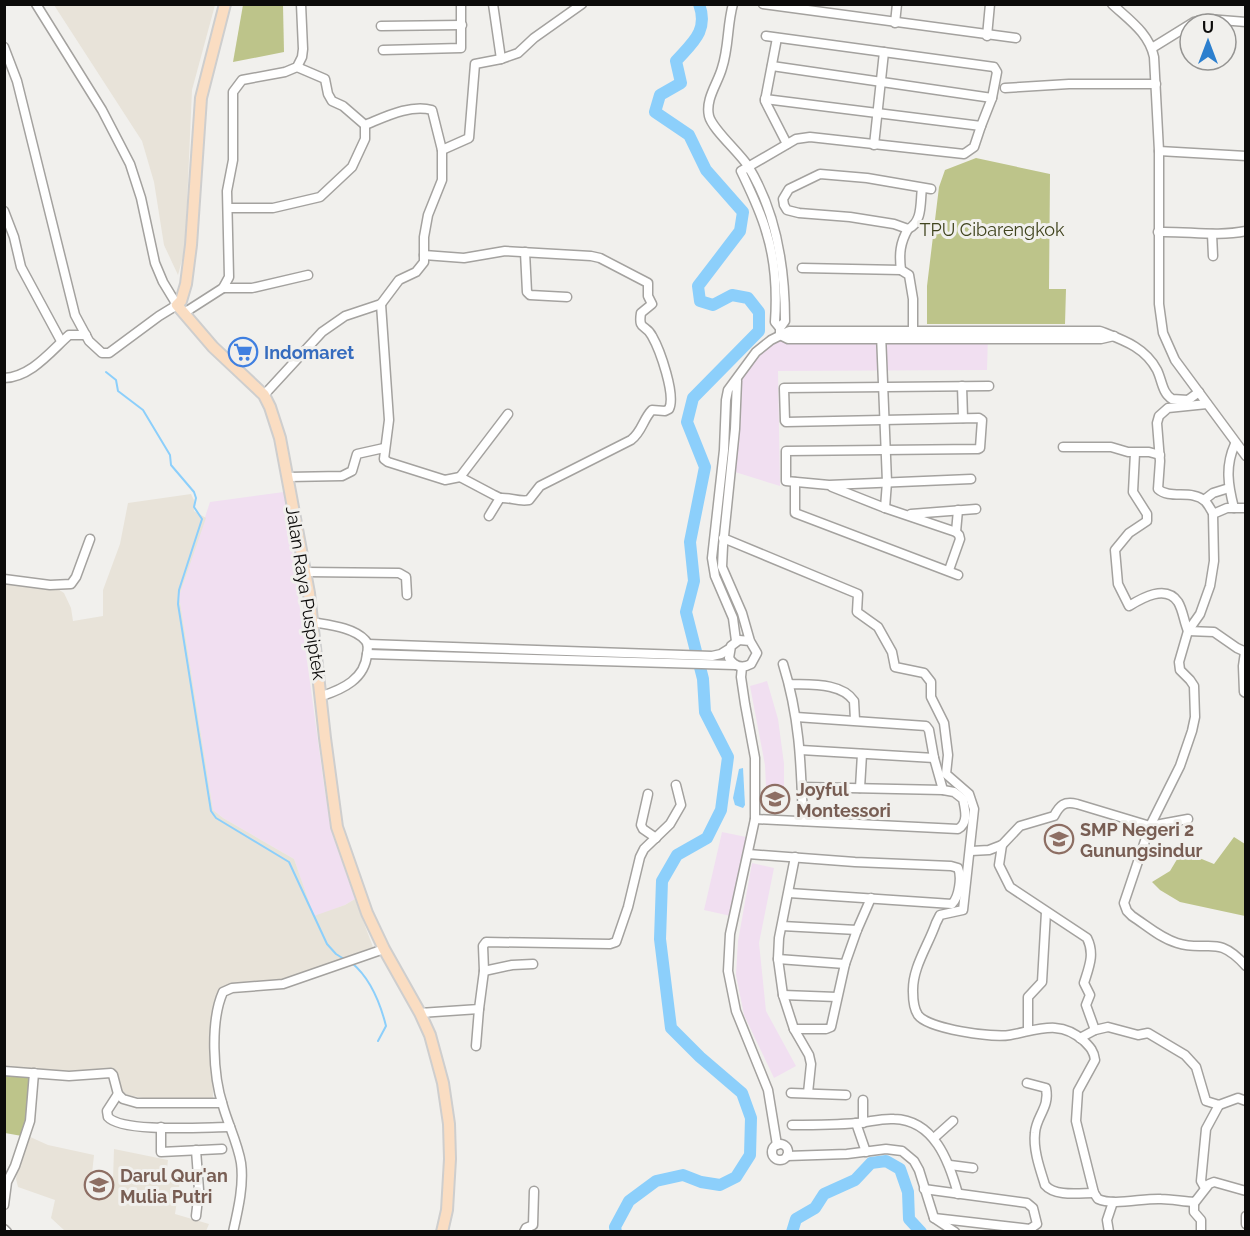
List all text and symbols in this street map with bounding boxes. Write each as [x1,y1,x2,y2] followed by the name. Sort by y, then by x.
[1178,12,1238,72] north arrow
[1202,18,1214,37] text: U
[919,219,1065,240] park label: TPU Cibarengkok
[227,336,259,368] supermarket icon: Indomaret
[264,342,354,363] place label: Indomaret
[282,505,330,682] street label: Jalan Raya Puspiptek
[796,779,891,821] place label: Joyful Montessori
[759,783,791,815] school or university icon: Joyful Montessori
[1080,819,1203,861] place label: SMP Negeri 2 Gunungsindur
[1043,823,1075,855] school or university icon: SMP Negeri 2 Gunungsindur
[120,1165,228,1207] place label: Darul Qur'an Mulia Putri
[83,1169,115,1201] school or university icon: Darul Qur'an Mulia Putri

